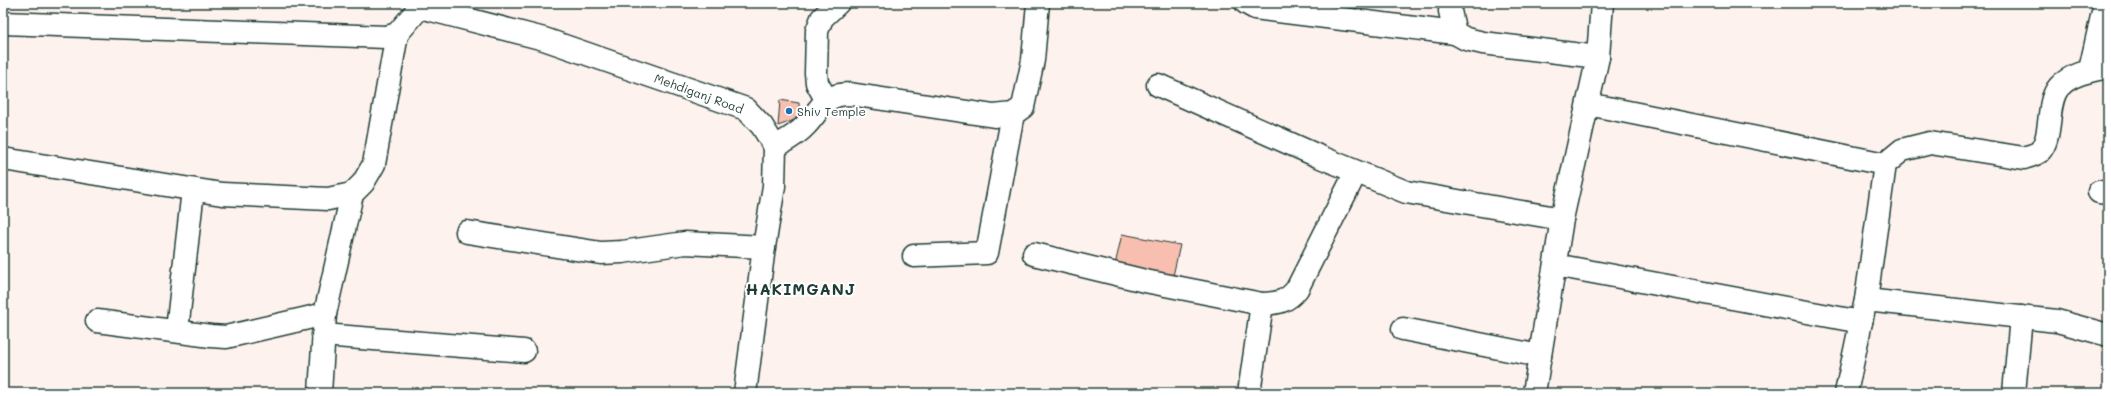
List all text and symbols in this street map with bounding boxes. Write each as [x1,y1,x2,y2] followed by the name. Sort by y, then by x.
[652,69,746,117] street label: Mehdiganj Road
[797,103,866,119] place label: Shiv Temple
[784,106,794,116] marker: Shiv Temple
[746,278,856,299] district label: HAKIMGANJ

